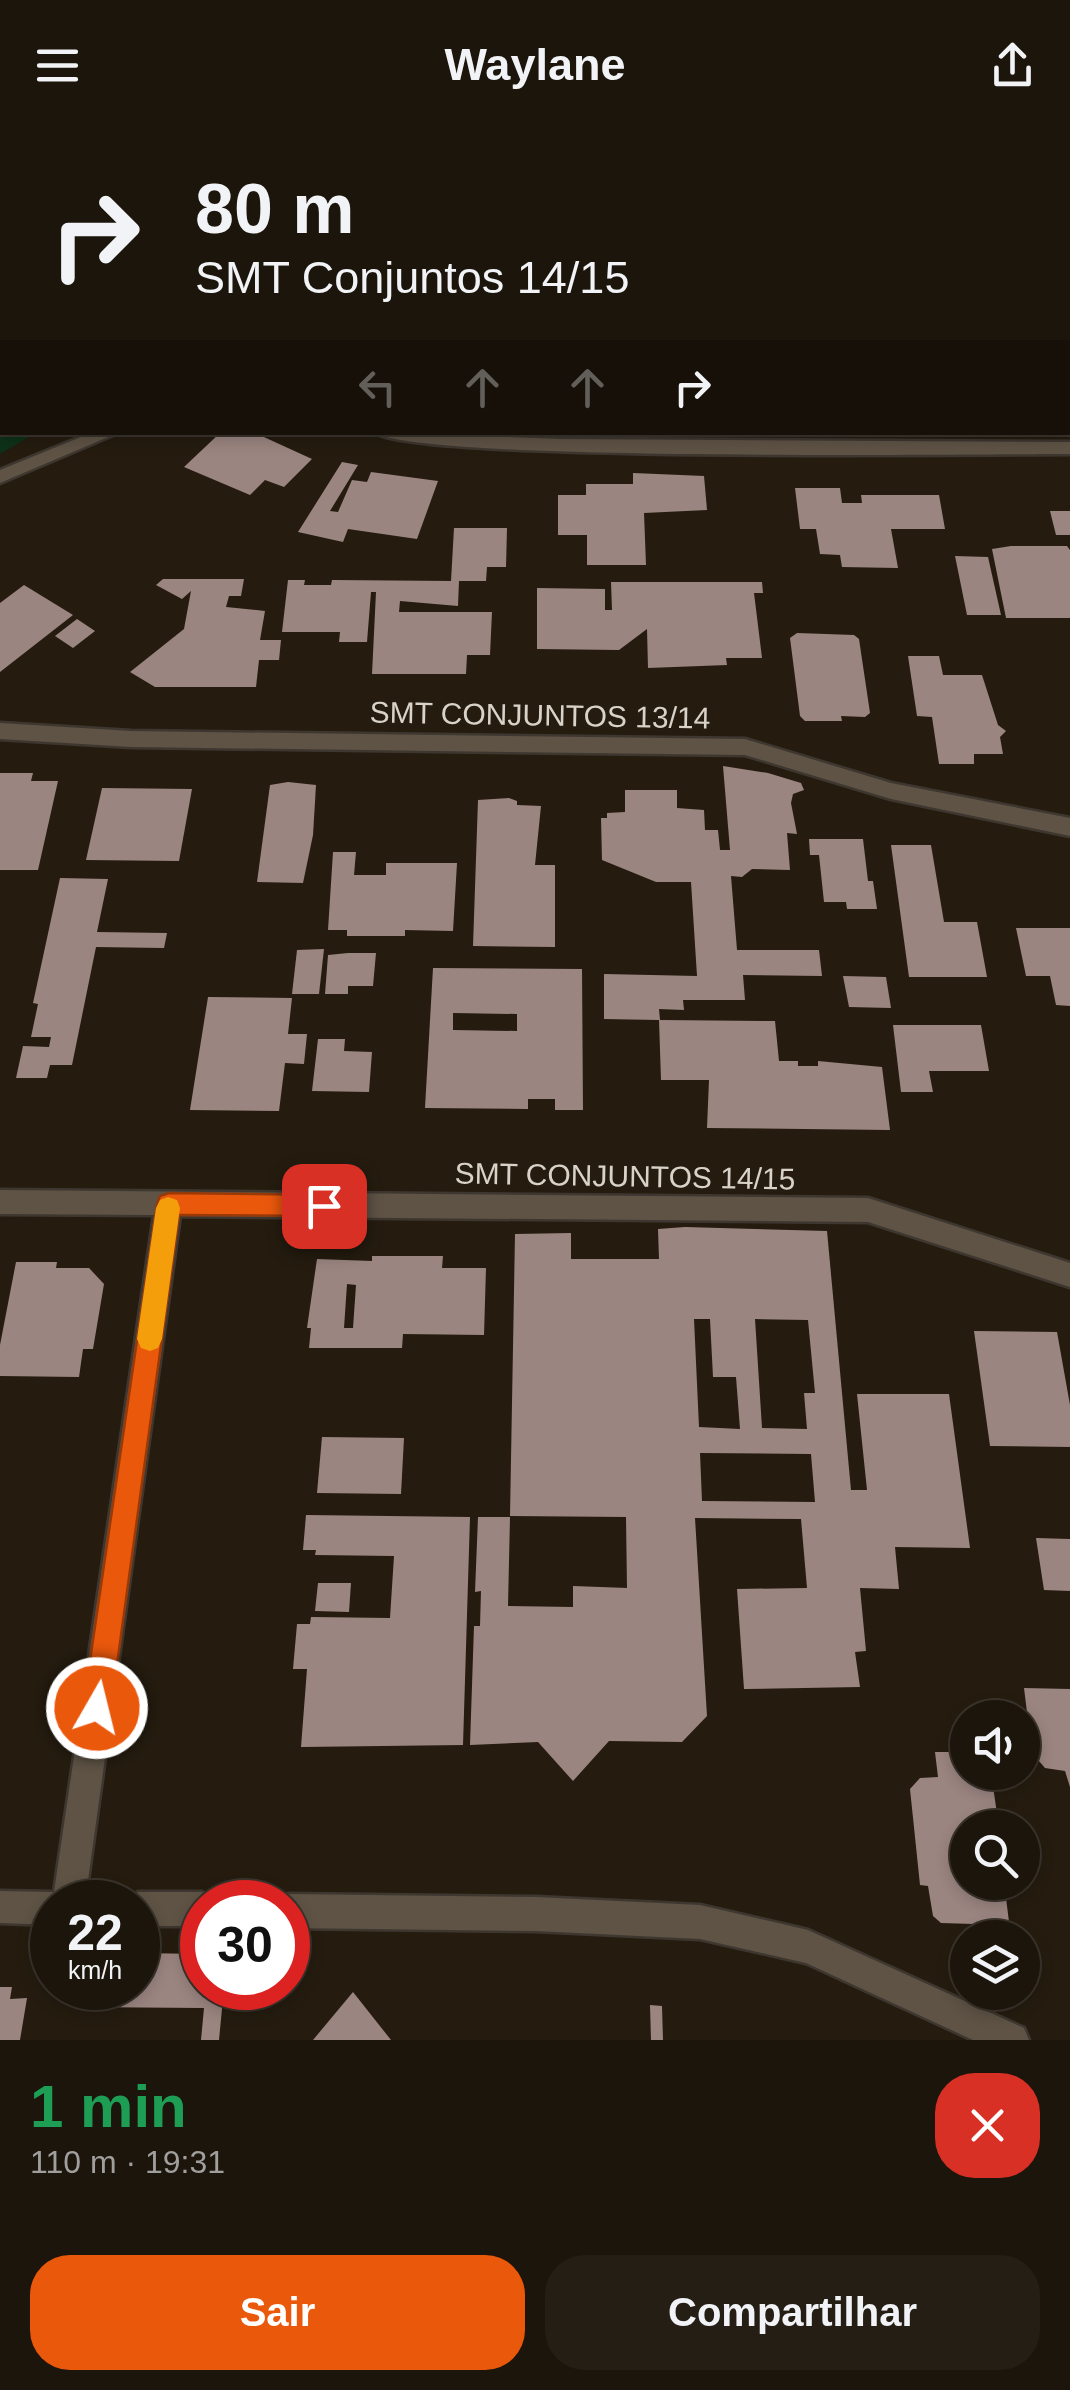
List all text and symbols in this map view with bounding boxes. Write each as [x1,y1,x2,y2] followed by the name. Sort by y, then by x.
[30,38,85,93] icon: menu
[985,38,1040,93] icon: share
[445,39,625,90] text: Waylane
[30,170,160,300] icon: right
[195,170,355,248] text: 80 m
[195,252,629,303] text: SMT Conjuntos 14/15
[350,360,405,415] icon: left
[455,360,510,415] icon: ahead
[560,360,615,415] icon: ahead
[665,360,720,415] icon: right
[369,696,711,734] street label: SMT CONJUNTOS 13/14
[454,1157,796,1195] street label: SMT CONJUNTOS 14/15
[282,1164,367,1249] pin
[297,1179,352,1234] icon: arrive
[45,1656,149,1760] position arrow
[950,1700,1040,2010] map controls
[950,1700,1040,1790] button: sound
[950,1810,1040,1900] button: search
[180,1880,310,2010] speed limit sign: 30
[67,1905,123,1961] text: 22
[950,1920,1040,2010] button: layers
[68,1956,122,1984] text: km/h
[30,2073,187,2140] text: 1 min
[935,2073,1040,2178] button: close
[30,2144,225,2180] text: 110 m · 19:31
[30,2255,525,2370] button: Sair
[545,2255,1040,2370] button: Compartilhar

